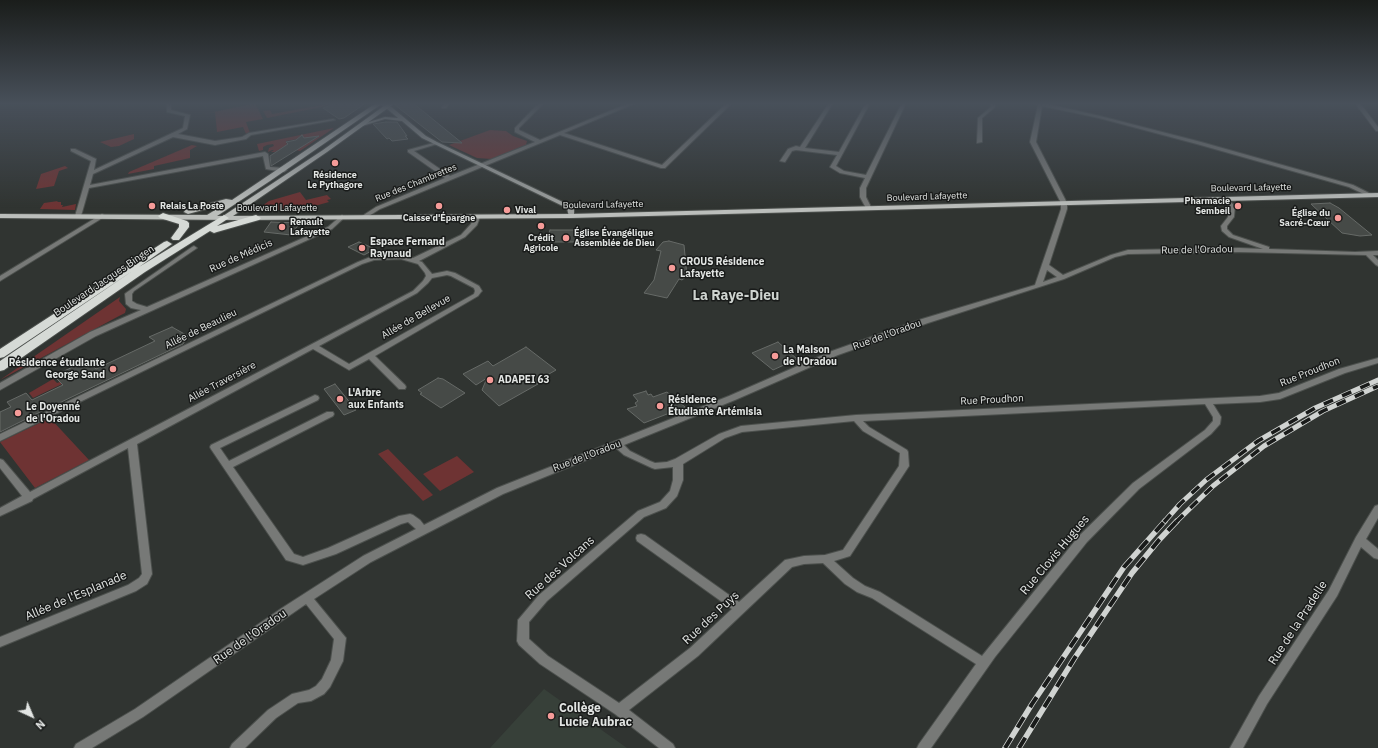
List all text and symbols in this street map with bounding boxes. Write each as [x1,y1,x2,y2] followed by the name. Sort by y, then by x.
[330,158,340,168] marker: Résidence Le Pythagore
[374,162,458,204] street label: Rue des Chambrettes
[307,170,363,191] place label: Résidence Le Pythagore
[1211,182,1291,194] street label: Boulevard Lafayette
[887,190,967,204] street label: Boulevard Lafayette
[1185,196,1230,217] place label: Pharmacie Sembeil
[563,199,643,211] street label: Boulevard Lafayette
[147,201,157,211] marker: Relais La Poste
[160,201,224,211] place label: Relais La Poste
[434,201,444,211] marker: Caisse d'Épargne
[1233,201,1243,211] marker: Pharmacie Sembeil
[237,203,317,213] street label: Boulevard Lafayette
[502,205,512,215] marker: Vival
[515,205,536,215] place label: Vival
[1279,208,1330,229] place label: Église du Sacré-Cœur
[403,213,475,223] place label: Caisse d'Épargne
[1333,213,1343,223] marker: Église du Sacré-Cœur
[290,217,330,238] place label: Renault Lafayette
[536,221,546,231] marker: Crédit Agricole
[277,222,287,232] marker: Renault Lafayette
[574,228,655,249] place label: Église Évangélique Assemblée de Dieu
[524,233,558,254] place label: Crédit Agricole
[561,233,571,243] marker: Église Évangélique Assemblée de Dieu
[370,236,445,260] place label: Espace Fernand Raynaud
[208,237,274,275] street label: Rue de Médicis
[51,243,157,319] street label: Boulevard Jacques Bingen
[357,243,367,253] marker: Espace Fernand Raynaud
[1161,243,1233,257] street label: Rue de l'Oradou
[680,256,764,280] place label: CROUS Résidence Lafayette
[667,263,677,273] marker: CROUS Résidence Lafayette
[693,288,779,304] district label: La Raye-Dieu
[379,292,453,342] street label: Allée de Bellevue
[163,306,239,352] street label: Allée de Beaulieu
[851,317,923,353] street label: Rue de l'Oradou
[783,344,837,368] place label: La Maison de l'Oradou
[770,351,780,361] marker: La Maison de l'Oradou
[1278,355,1342,389] street label: Rue Proudhon
[9,357,105,380] place label: Résidence étudiante George Sand
[186,359,258,405] street label: Allée Traversière
[108,364,118,374] marker: Résidence étudiante George Sand
[498,374,550,386] place label: ADAPEI 63
[485,375,495,385] marker: ADAPEI 63
[348,387,404,410] place label: L'Arbre aux Enfants
[960,392,1024,408] street label: Rue Proudhon
[335,394,345,404] marker: L'Arbre aux Enfants
[668,394,762,418] place label: Résidence Étudiante Artémisia
[26,401,80,424] place label: Le Doyenné de l'Oradou
[655,401,665,411] marker: Résidence Étudiante Artémisia
[13,408,23,418] marker: Le Doyenné de l'Oradou
[551,438,623,474] street label: Rue de l'Oradou
[1017,512,1093,598] street label: Rue Clovis Hugues
[522,533,598,603] street label: Rue des Volcans
[23,568,129,624] street label: Allée de l'Esplanade
[1265,578,1331,668] street label: Rue de la Pradelle
[680,588,742,648] street label: Rue des Puys
[211,606,289,668] street label: Rue de l'Oradou
[12,696,52,736] north arrow
[559,702,632,730] place label: Collège Lucie Aubrac
[546,711,556,721] marker: Collège Lucie Aubrac
[33,717,48,732] text: N

